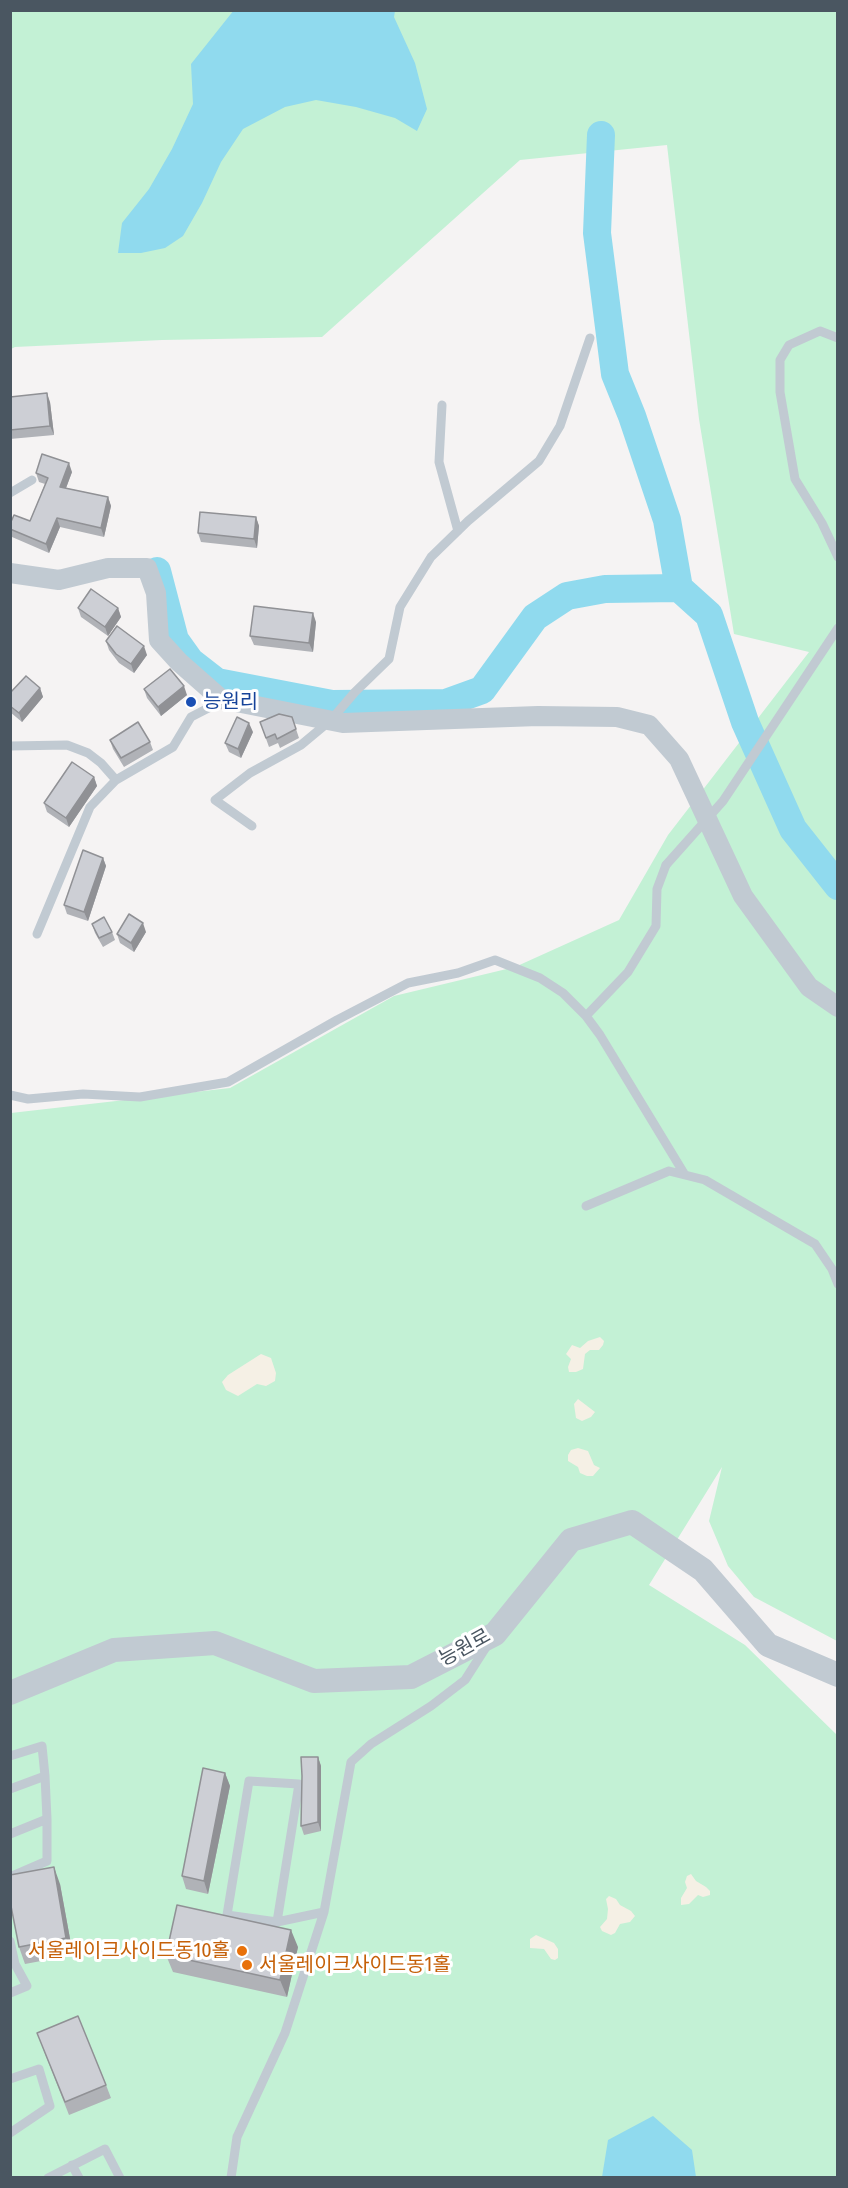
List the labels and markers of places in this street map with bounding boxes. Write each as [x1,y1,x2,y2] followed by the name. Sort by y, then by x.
[203,690,258,714] place label: 능원리
[184,695,198,709] marker: 능원리
[28,1939,230,1963] place label: 서울레이크사이드동10홀
[235,1944,249,1958] marker: 서울레이크사이드동10홀
[259,1953,451,1977] place label: 서울레이크사이드동1홀
[240,1958,254,1972] marker: 서울레이크사이드동1홀

